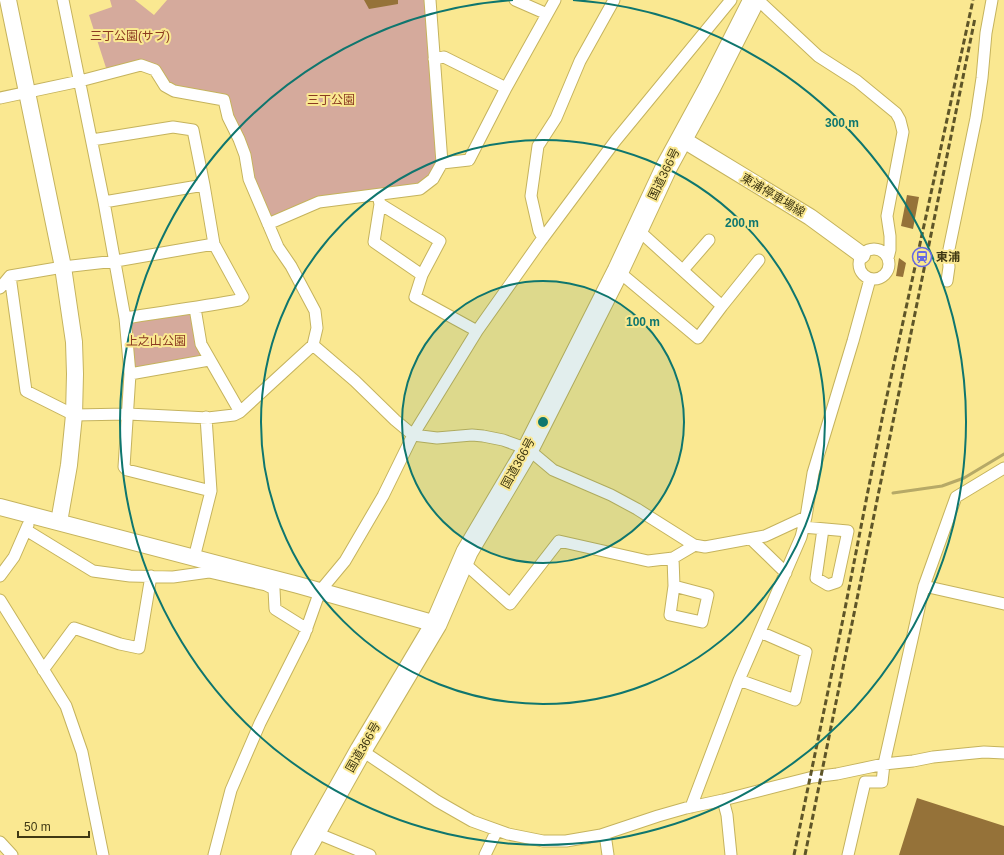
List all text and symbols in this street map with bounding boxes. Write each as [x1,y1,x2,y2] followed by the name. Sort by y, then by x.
[90,29,170,43] park label: 三丁公園(サブ)
[307,93,355,107] park label: 三丁公園
[825,116,859,130] text: 300 m
[645,146,683,202] street label: 国道366号
[739,170,807,220] street label: 東浦停車場線
[725,216,759,230] text: 200 m
[911,246,933,268] station icon: 東浦
[936,250,960,264] place label: 東浦
[626,315,660,329] text: 100 m
[126,334,186,348] park label: 上之山公園
[536,415,550,429] centre of rings
[498,435,538,491] street label: 国道366号
[343,719,383,775] street label: 国道366号
[18,813,89,839] scale bar
[24,820,51,834] text: 50 m

